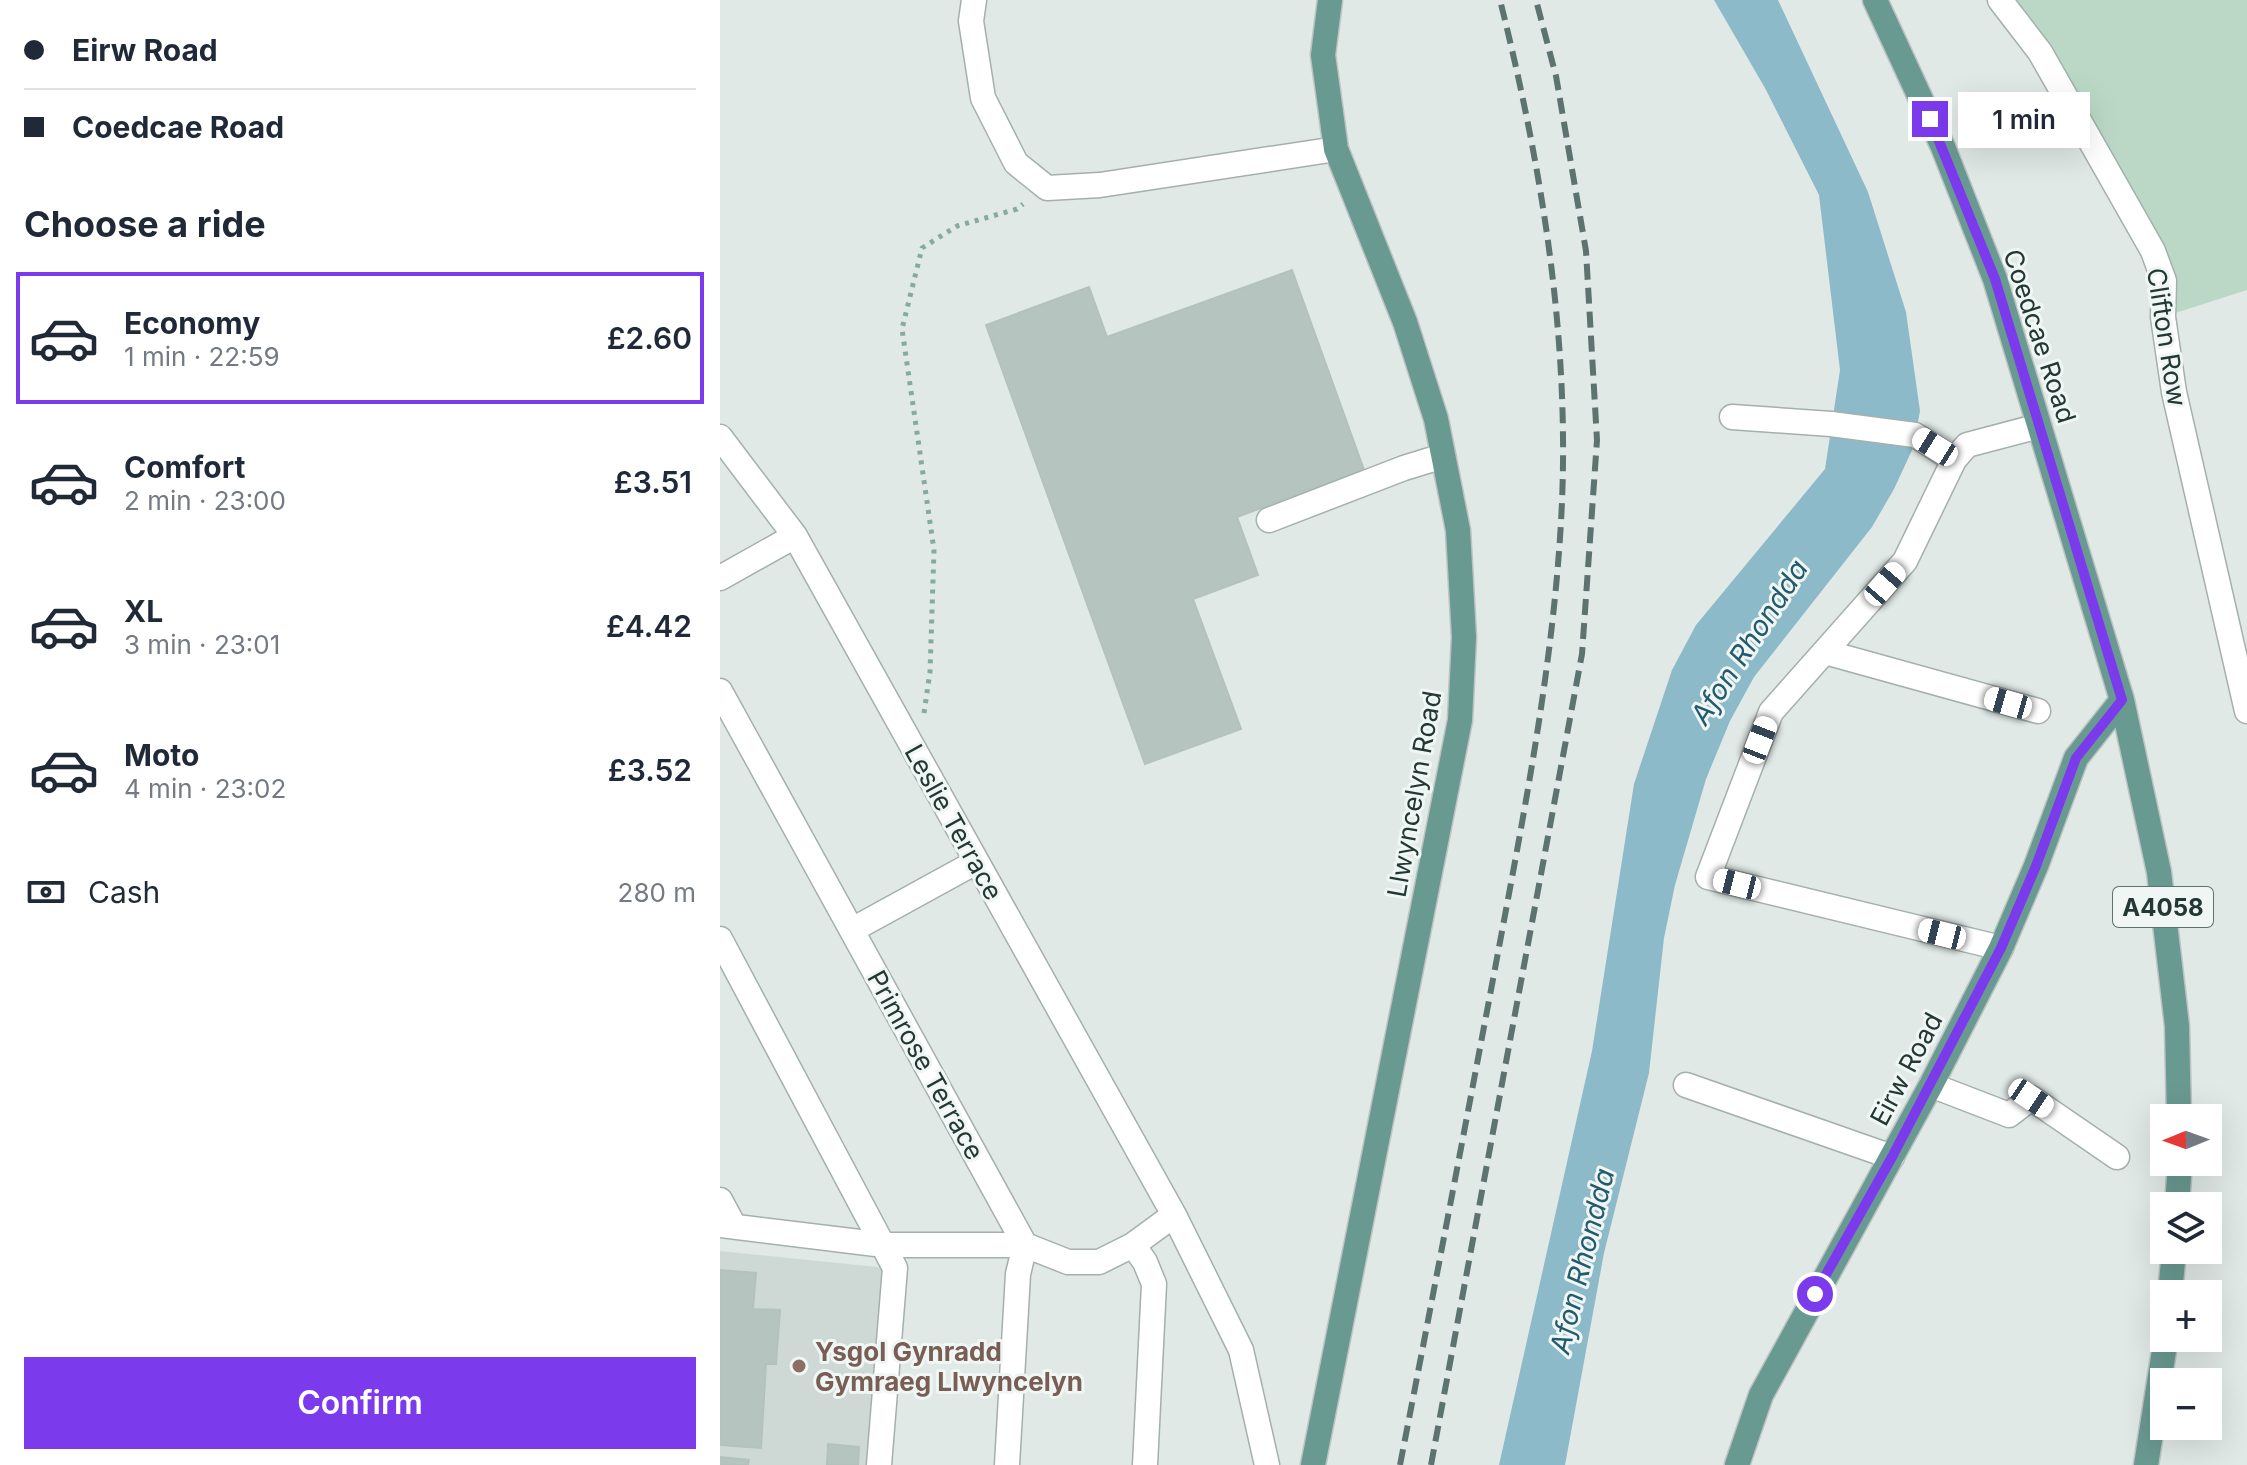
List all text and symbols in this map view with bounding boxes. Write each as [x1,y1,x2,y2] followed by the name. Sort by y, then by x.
[72,32,218,68] text: Eirw Road
[1958,91,2090,147] callout: 1 min
[1912,101,1948,137] route end
[1992,104,2056,135] text: 1 min
[72,109,284,145] text: Coedcae Road
[24,202,266,246] text: Choose a ride
[1997,245,2083,427] street label: Coedcae Road
[2141,266,2193,408] street label: Clifton Row
[28,302,100,374] icon: car
[124,305,260,341] text: Economy
[607,320,692,356] text: £2.60
[124,341,280,372] text: 1 min · 22:59
[1908,424,1962,470] car
[28,446,100,518] icon: car
[124,449,245,485] text: Comfort
[614,464,692,500] text: £3.51
[124,485,286,516] text: 2 min · 23:00
[1683,553,1815,732] water label: Afon Rhondda
[1860,558,1910,610] car
[28,590,100,662] icon: car
[124,593,163,629] text: XL
[606,608,692,644] text: £4.42
[124,629,280,660] text: 3 min · 23:01
[1982,685,2034,721] car
[1381,689,1447,899] street label: Llwyncelyn Road
[1740,713,1780,767] car
[28,734,100,806] icon: car
[124,737,199,773] text: Moto
[898,739,1010,905] street label: Leslie Terrace
[608,752,692,788] text: £3.52
[124,773,286,804] text: 4 min · 23:02
[1711,867,1763,901] car
[24,870,68,914] icon: cash
[88,874,160,910] text: Cash
[618,877,696,908] text: 280 m
[2113,887,2213,927] road number: A4058
[1916,917,1968,951] car
[861,965,991,1165] street label: Primrose Terrace
[1863,1007,1949,1131] street label: Eirw Road
[2004,1075,2058,1121] car
[2150,1104,2222,1176] north arrow
[2150,1104,2222,1440] map controls
[1542,1165,1621,1358] water label: Afon Rhondda
[2150,1192,2222,1264] button: layers
[1797,1276,1833,1312] route start
[2150,1280,2222,1352] button: +
[815,1336,1083,1397] place label: Ysgol Gynradd Gymraeg Llwyncelyn
[24,1357,696,1449] button: Confirm
[790,1357,808,1375] marker: Ysgol Gynradd Gymraeg Llwyncelyn
[2150,1368,2222,1440] button: −

